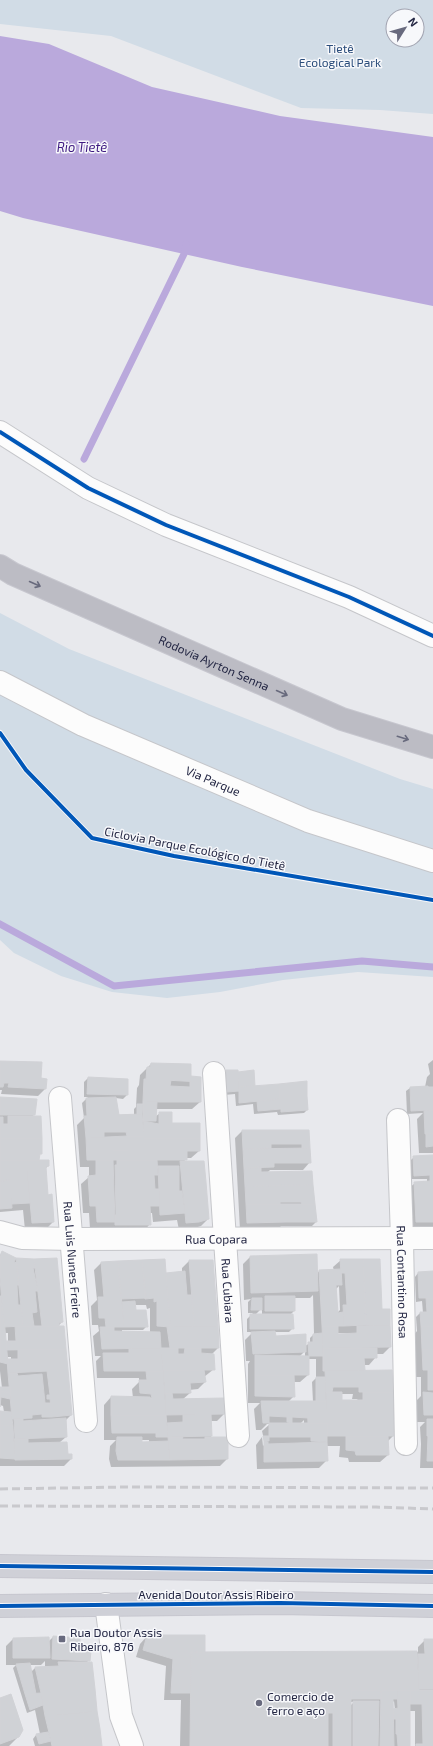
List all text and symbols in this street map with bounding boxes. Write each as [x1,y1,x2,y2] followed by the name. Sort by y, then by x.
[385,8,425,48] north arrow
[406,15,421,29] text: N
[299,41,381,69] park label: Tietê Ecological Park
[57,139,107,155] water label: Rio Tietê
[28,580,40,588] one-way arrow
[157,632,272,693] street label: Rodovia Ayrton Senna
[275,689,287,697] one-way arrow
[397,735,410,742] one-way arrow
[184,763,243,798] street label: Via Parque
[103,824,287,872] street label: Ciclovia Parque Ecológico do Tietê
[61,1200,85,1319] street label: Rua Luis Nunes Freire
[395,1225,411,1339] street label: Rua Contantino Rosa
[185,1232,247,1246] street label: Rua Copara
[219,1258,238,1323] street label: Rua Cubiara
[138,1587,294,1601] street label: Avenida Doutor Assis Ribeiro
[70,1625,162,1653] place label: Rua Doutor Assis Ribeiro, 876
[57,1634,67,1644] marker: Rua Doutor Assis Ribeiro, 876
[267,1689,334,1718] place label: Comercio de ferro e aço
[254,1698,264,1708] marker: Comercio de ferro e aço

